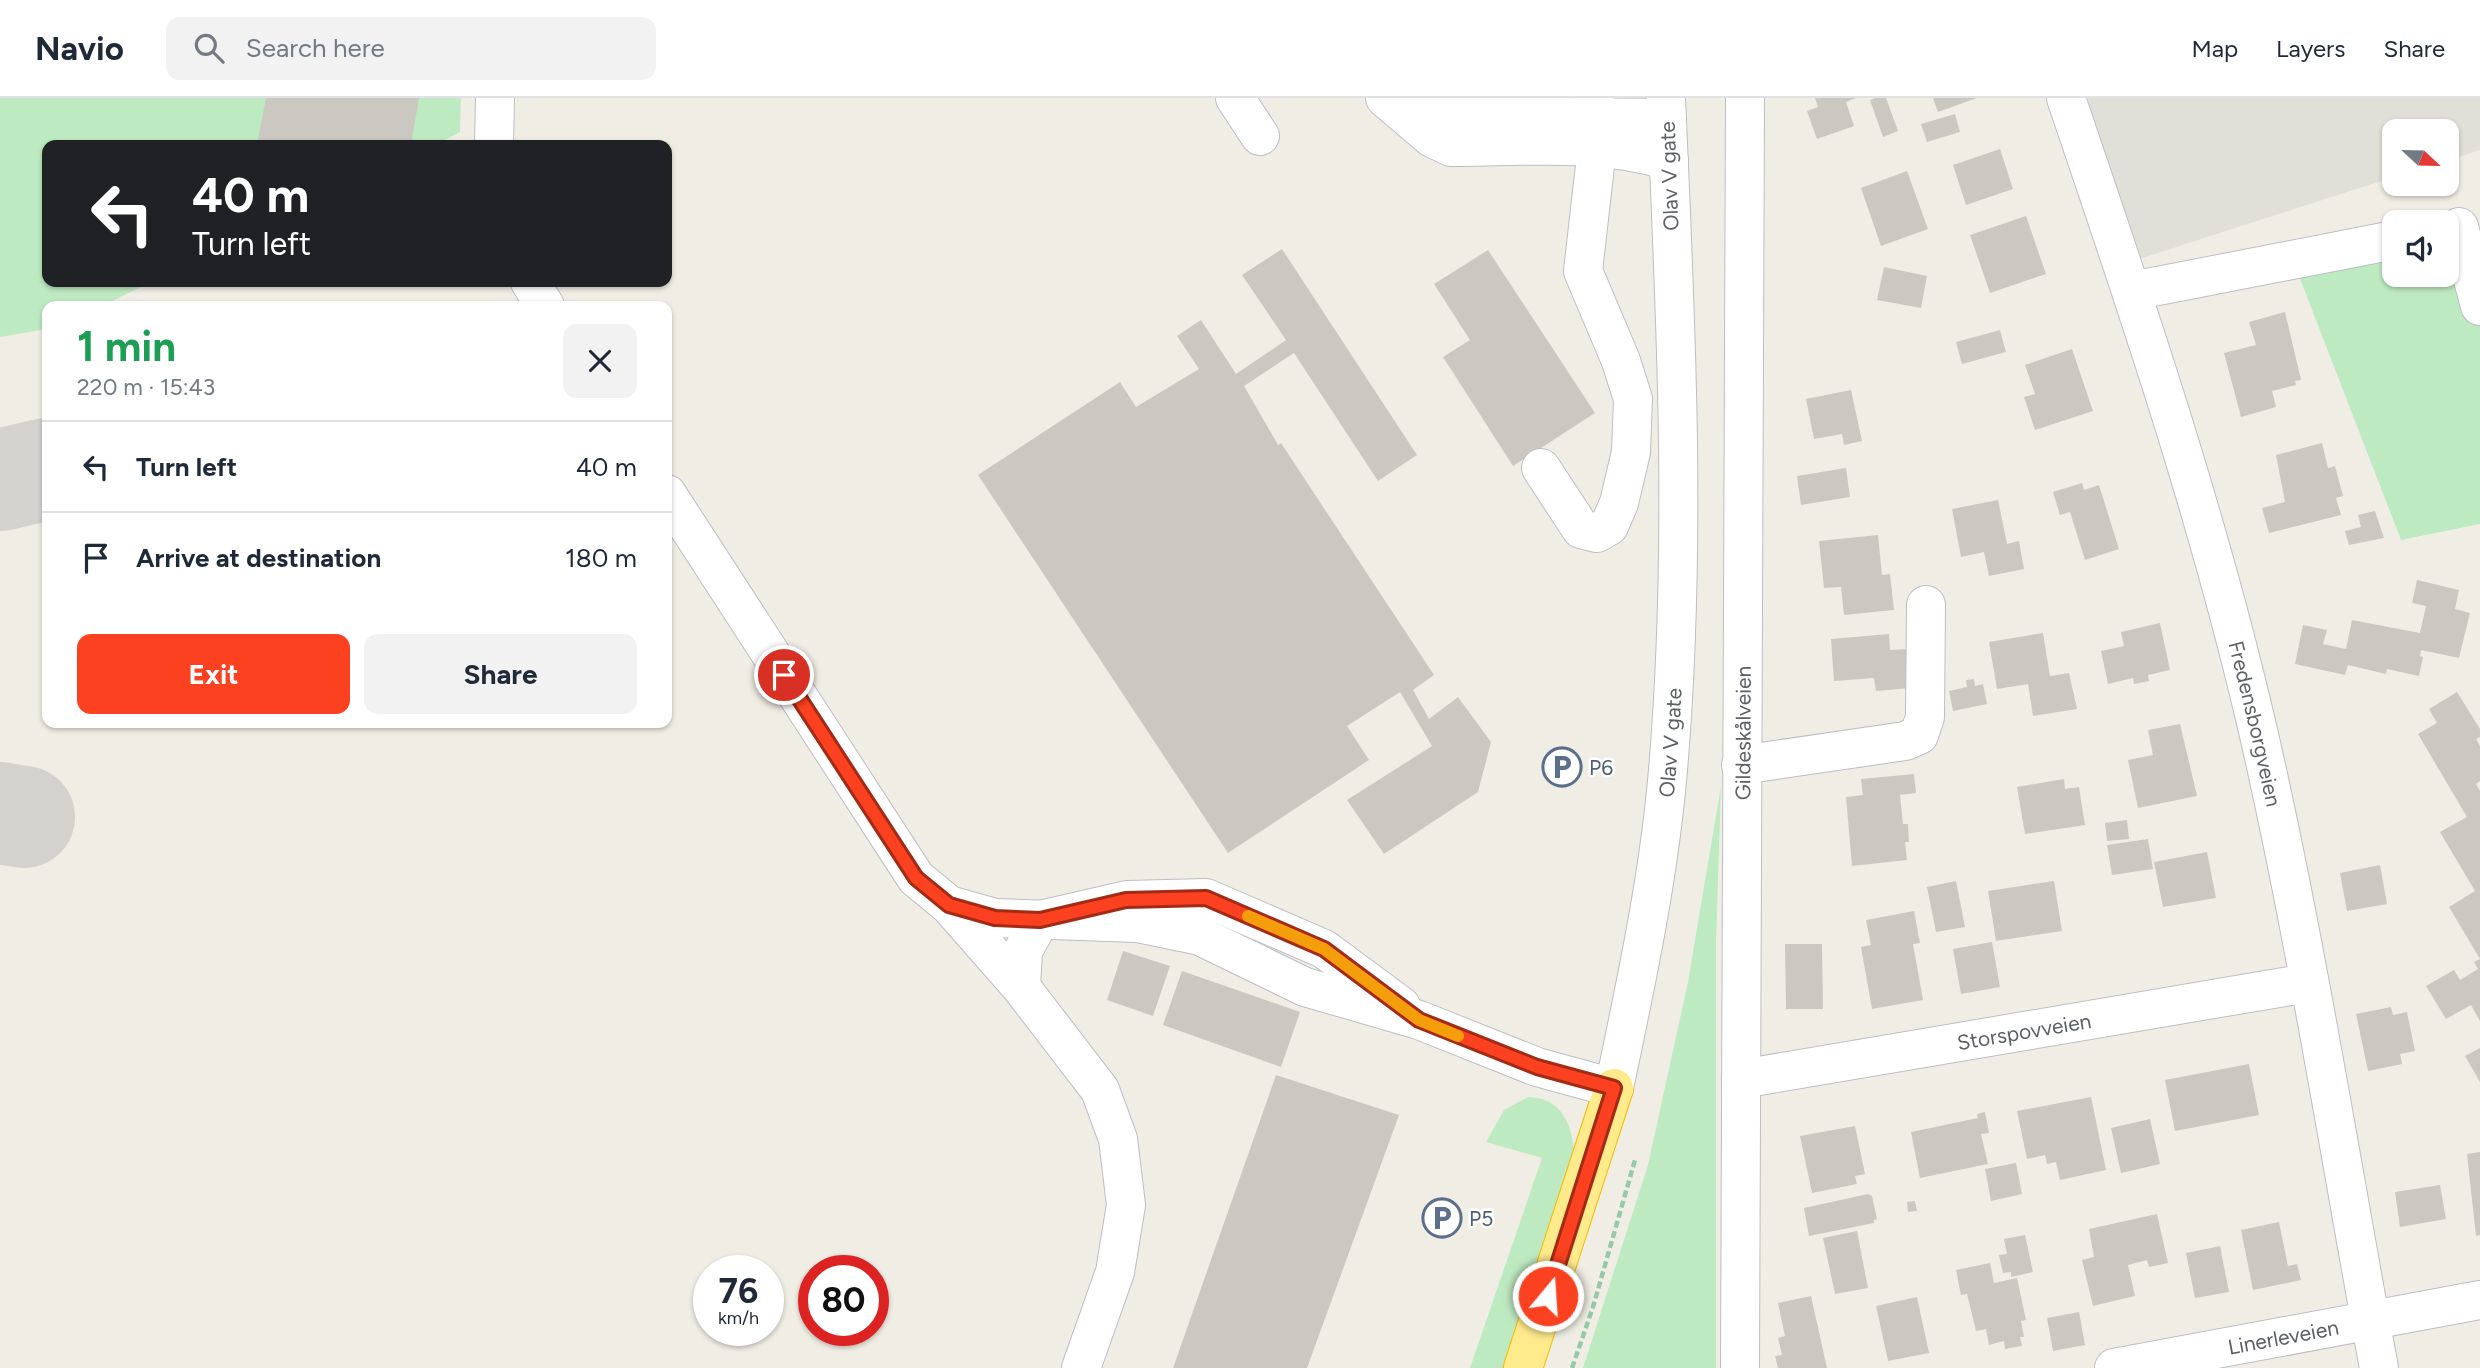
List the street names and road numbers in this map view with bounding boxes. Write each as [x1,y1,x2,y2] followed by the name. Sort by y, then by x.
[1655,121,1683,231] street label: Olav V gate
[2224,638,2287,809] street label: Fredensborgveien
[1730,666,1755,800] street label: Gildeskålveien
[1653,687,1686,799] street label: Olav V gate
[1955,1007,2093,1055] street label: Storspovveien
[2226,1314,2341,1359] street label: Linerleveien

